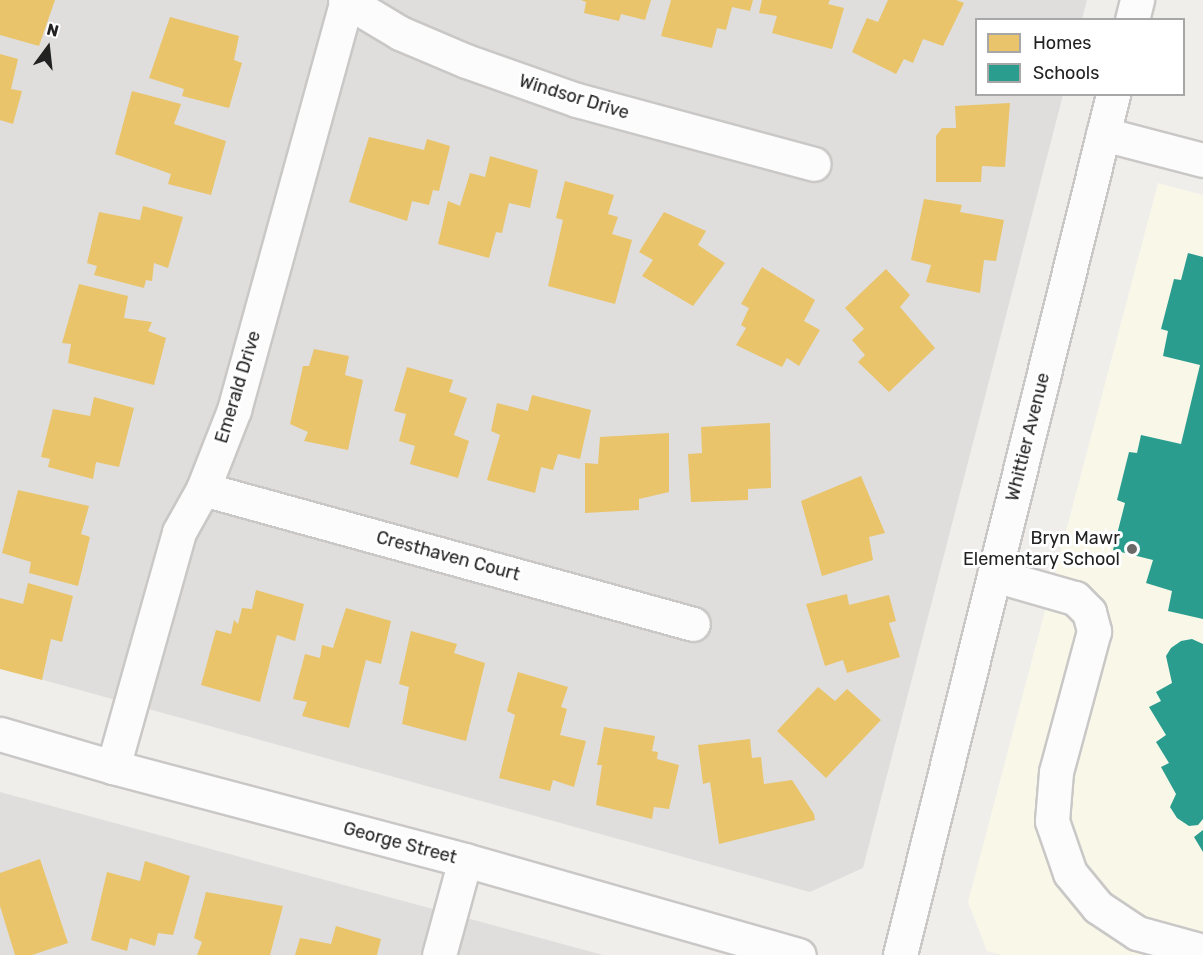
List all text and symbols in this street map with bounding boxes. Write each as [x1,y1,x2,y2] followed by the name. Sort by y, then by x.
[18,18,78,78] north arrow
[975,18,1185,96] legend
[45,19,61,41] text: N
[1033,32,1091,54] text: Homes
[1033,62,1099,84] text: Schools
[516,70,632,124] street label: Windsor Drive
[211,328,265,446] street label: Emerald Drive
[1001,370,1055,504] street label: Whittier Avenue
[374,526,522,586] street label: Cresthaven Court
[962,528,1120,570] place label: Bryn Mawr Elementary School
[1125,542,1139,556] marker: Bryn Mawr Elementary School
[341,817,459,869] street label: George Street

